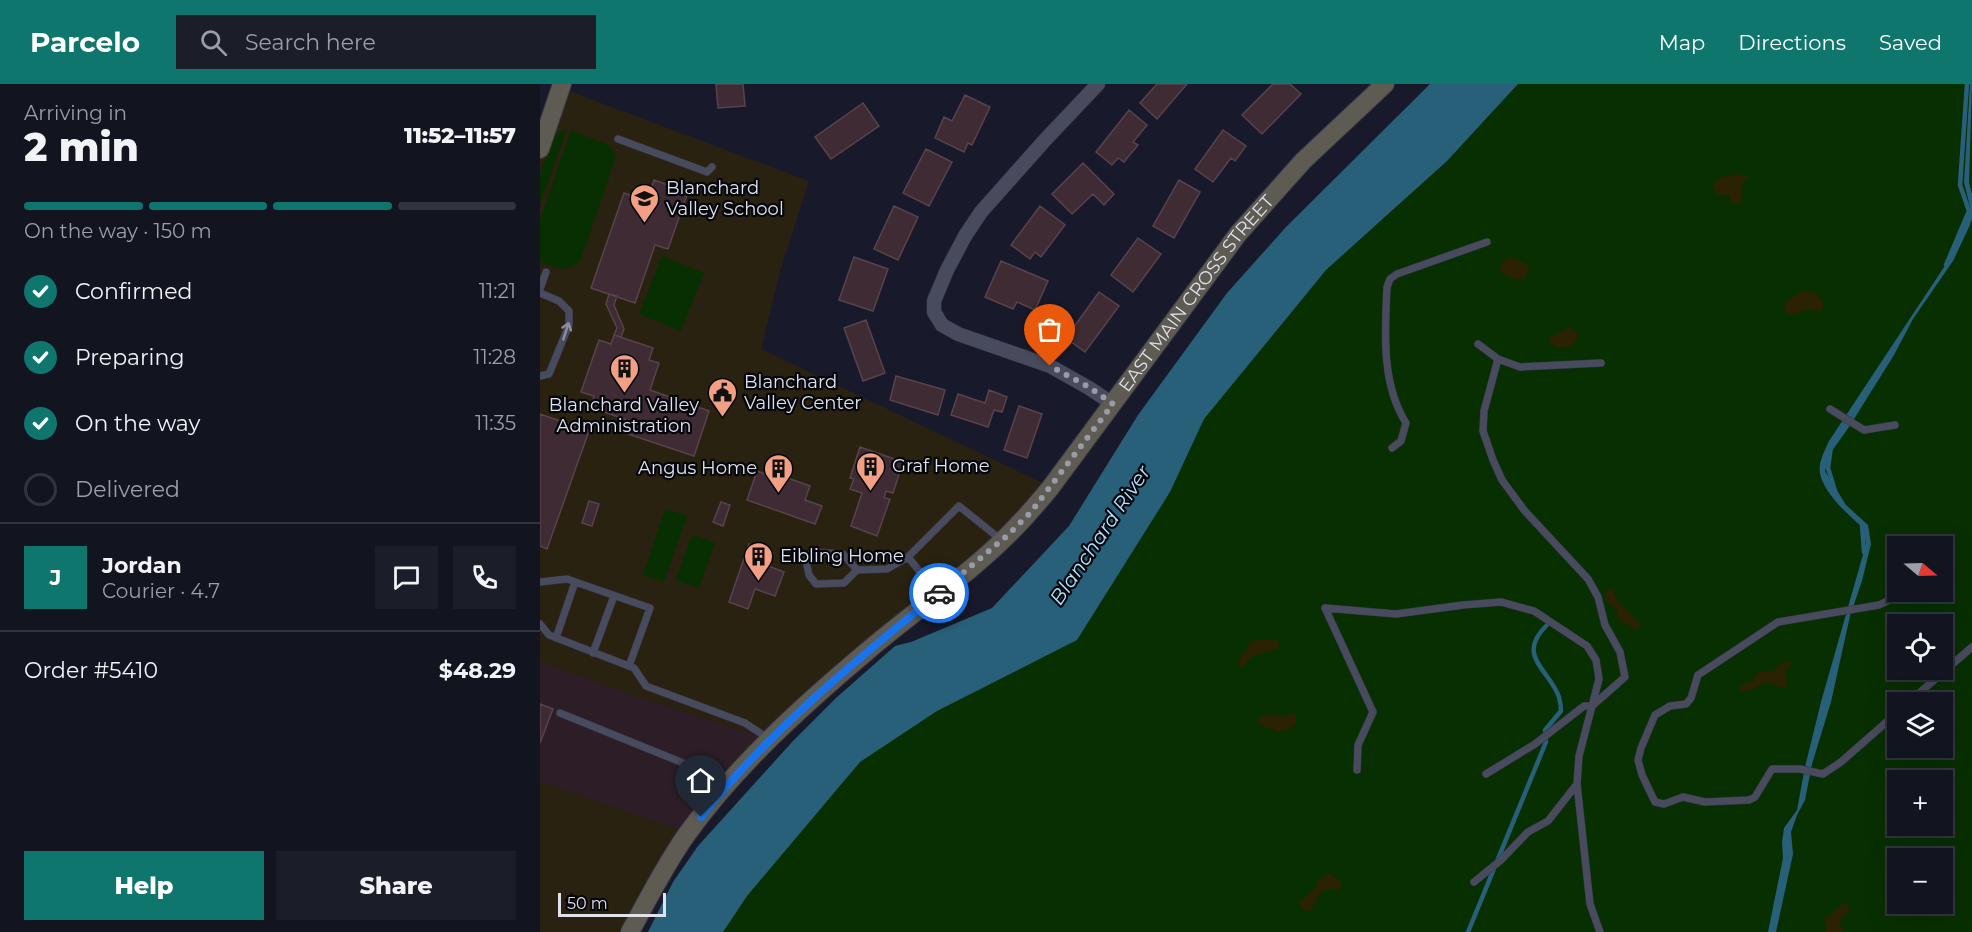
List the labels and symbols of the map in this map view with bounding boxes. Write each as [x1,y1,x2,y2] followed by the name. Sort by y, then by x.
[666,177,784,220] place label: Blanchard Valley School
[629,182,661,224] school or university icon: Blanchard Valley School
[1114,190,1279,396] street label: EAST MAIN CROSS STREET
[1024,304,1075,366] pin
[561,322,572,341] one-way arrow
[608,352,640,394] building icon: Blanchard Valley Administration
[744,371,862,414] place label: Blanchard Valley Center
[707,376,739,418] public building icon: Blanchard Valley Center
[549,394,699,437] place label: Blanchard Valley Administration
[855,450,887,492] building icon: Graf Home
[762,452,794,494] building icon: Angus Home
[892,455,990,477] place label: Graf Home
[638,457,757,479] place label: Angus Home
[1045,460,1156,609] water label: Blanchard River
[1887,536,1953,602] north arrow
[743,540,775,582] building icon: Eibling Home
[780,545,904,567] place label: Eibling Home
[909,563,969,623] courier
[675,755,726,817] pin
[558,890,666,918] scale bar

